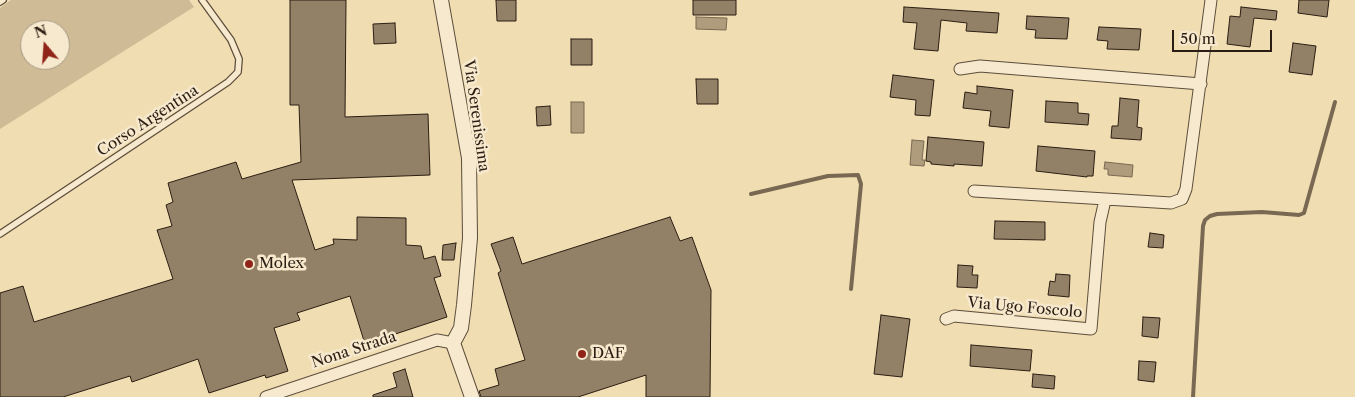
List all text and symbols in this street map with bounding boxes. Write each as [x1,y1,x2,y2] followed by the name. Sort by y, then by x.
[20,20,70,70] north arrow
[1175,20,1275,52] scale bar
[32,21,49,42] text: N
[1180,29,1216,48] text: 50 m
[459,59,493,173] street label: Via Serenissima
[94,82,202,160] street label: Corso Argentina
[259,255,304,273] place label: Molex
[243,258,255,270] marker: Molex
[967,294,1083,322] street label: Via Ugo Foscolo
[309,328,399,372] street label: Nona Strada
[592,345,625,363] place label: DAF
[576,348,588,360] marker: DAF

